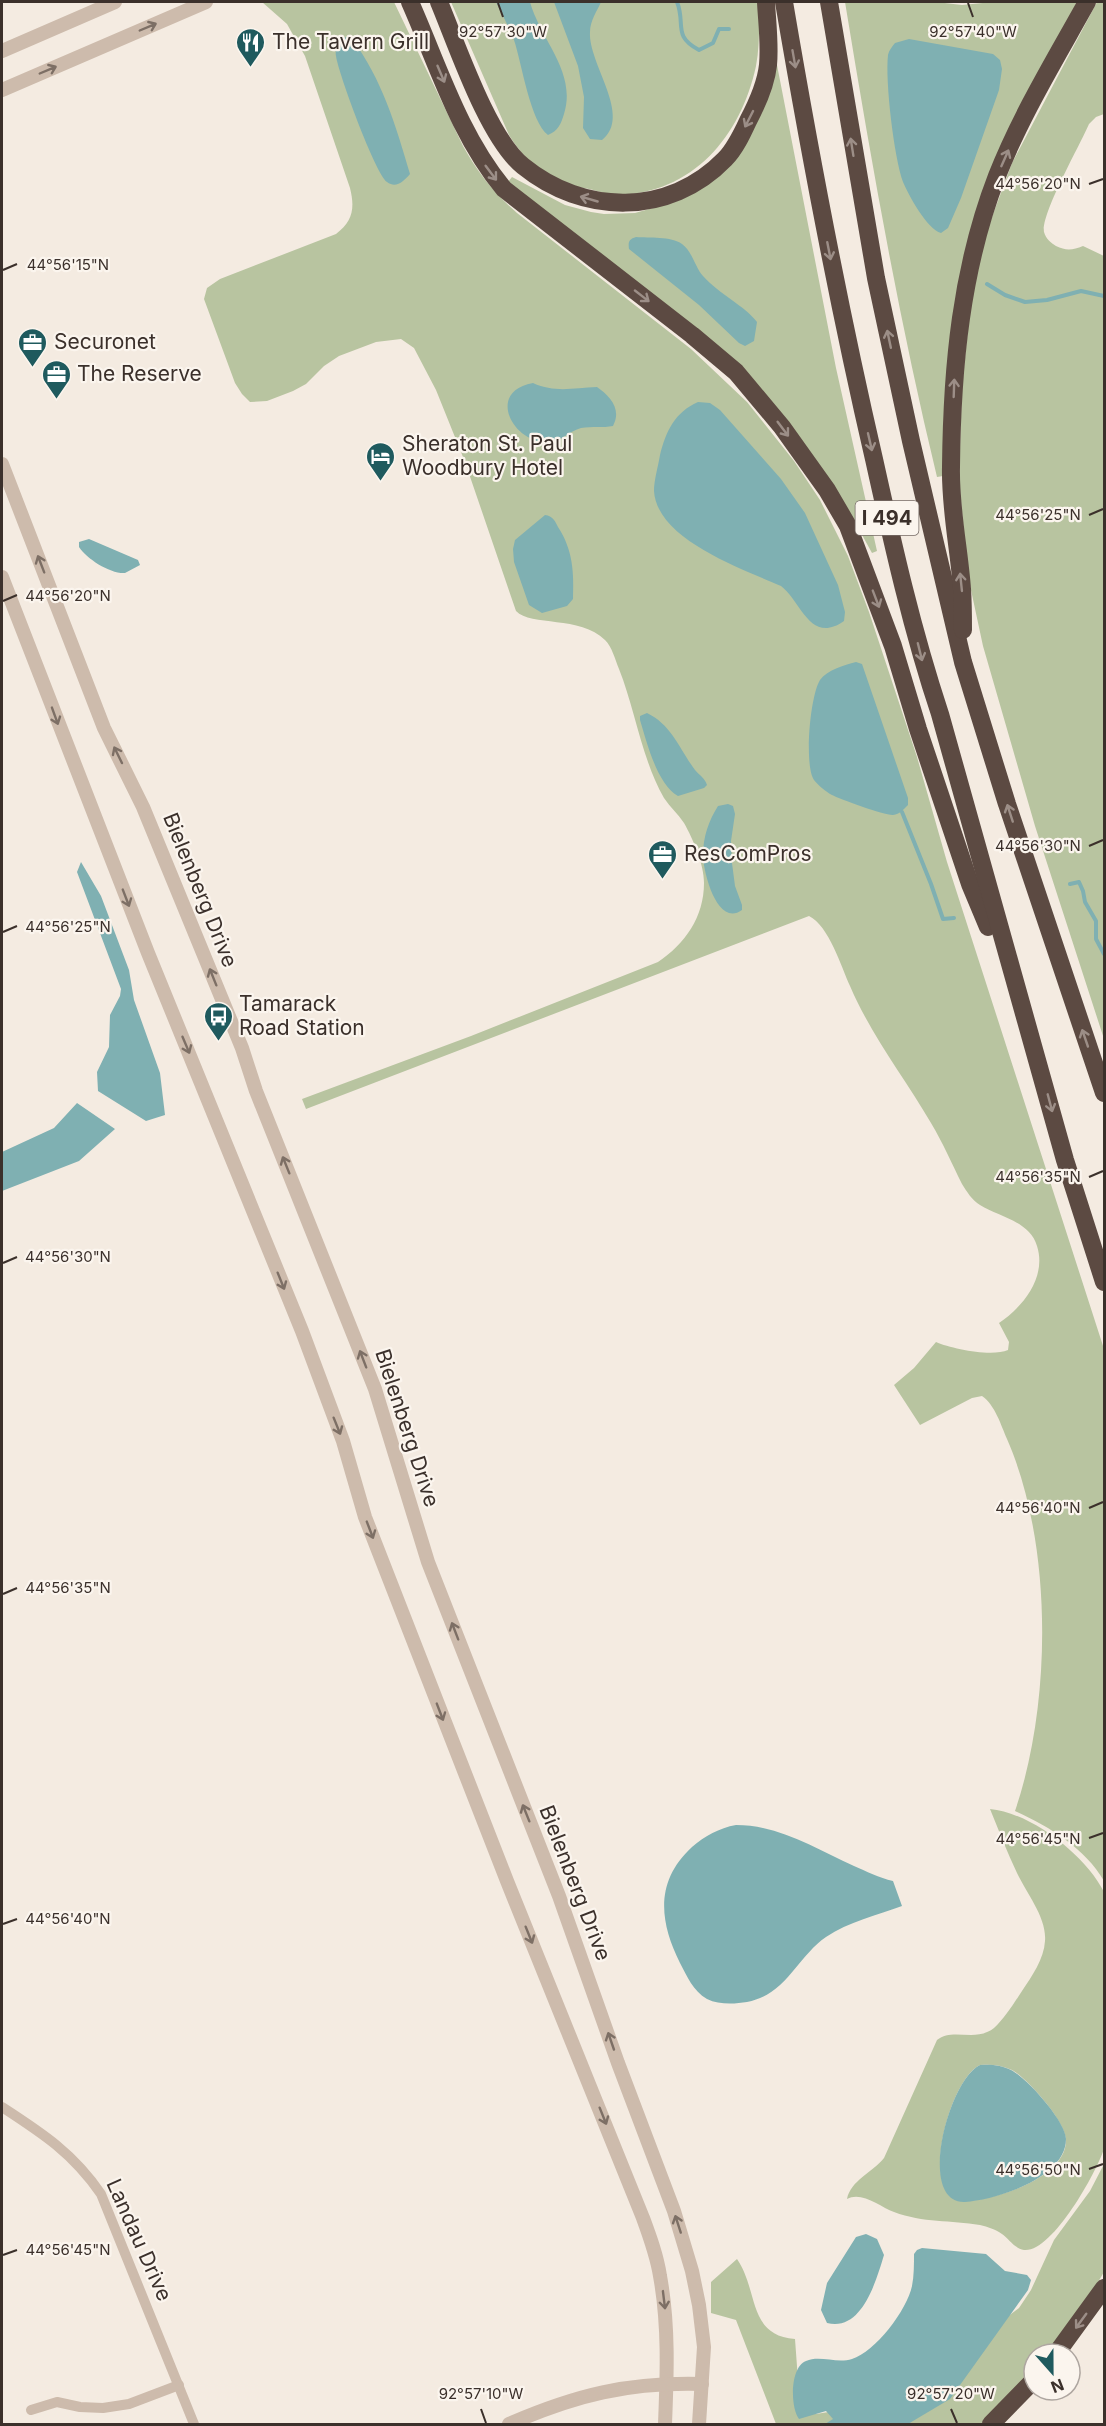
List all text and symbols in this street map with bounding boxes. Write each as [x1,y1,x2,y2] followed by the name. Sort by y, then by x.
[139,20,157,32] one-way arrow
[459,22,547,41] text: 92°57'30"W
[929,22,1017,41] text: 92°57'40"W
[235,26,267,68] restaurant icon: The Tavern Grill
[272,29,429,54] place label: The Tavern Grill
[789,49,800,68] one-way arrow
[39,63,57,74] one-way arrow
[436,65,447,83] one-way arrow
[742,110,754,128] one-way arrow
[847,138,858,158] one-way arrow
[1000,150,1011,168] one-way arrow
[485,165,498,181] one-way arrow
[995,174,1081,193] text: 44°56'20"N
[580,193,599,204] one-way arrow
[824,241,835,260] one-way arrow
[27,255,109,274] text: 44°56'15"N
[634,289,650,302] one-way arrow
[17,326,49,368] office icon: Securonet
[54,329,156,354] place label: Securonet
[882,330,894,349] one-way arrow
[40,358,72,400] office icon: The Reserve
[77,361,202,386] place label: The Reserve
[949,379,960,399] one-way arrow
[777,421,789,437] one-way arrow
[402,431,572,480] place label: Sheraton St. Paul Woodbury Hotel
[864,432,876,451] one-way arrow
[365,440,397,482] hotel icon: Sheraton St. Paul Woodbury Hotel
[856,501,918,535] road number: I 494
[995,505,1081,524] text: 44°56'25"N
[34,556,45,574] one-way arrow
[956,573,967,593] one-way arrow
[25,586,111,605] text: 44°56'20"N
[871,590,882,608] one-way arrow
[915,642,926,661] one-way arrow
[50,706,61,725] one-way arrow
[111,746,123,764] one-way arrow
[1003,804,1014,823] one-way arrow
[158,809,243,971] street label: Bielenberg Drive
[995,836,1081,855] text: 44°56'30"N
[647,838,679,880] office icon: ResComPros
[684,841,812,866] place label: ResComPros
[121,888,132,907] one-way arrow
[25,917,111,936] text: 44°56'25"N
[207,969,218,987] one-way arrow
[239,991,365,1040] place label: Tamarack Road Station
[202,1000,234,1042] bus stop icon: Tamarack Road Station
[1079,1029,1090,1048] one-way arrow
[181,1036,193,1054] one-way arrow
[1044,1093,1056,1112] one-way arrow
[280,1157,291,1175] one-way arrow
[995,1167,1081,1186] text: 44°56'35"N
[25,1247,111,1266] text: 44°56'30"N
[276,1272,287,1290] one-way arrow
[370,1346,445,1510] street label: Bielenberg Drive
[357,1350,368,1369] one-way arrow
[332,1416,343,1434] one-way arrow
[995,1498,1081,1517] text: 44°56'40"N
[365,1520,376,1538] one-way arrow
[25,1578,111,1597] text: 44°56'35"N
[449,1622,460,1641] one-way arrow
[436,1702,447,1720] one-way arrow
[534,1802,617,1964] street label: Bielenberg Drive
[520,1804,531,1823] one-way arrow
[996,1829,1081,1848] text: 44°56'45"N
[25,1909,111,1928] text: 44°56'40"N
[524,1925,535,1944] one-way arrow
[604,2032,615,2051] one-way arrow
[598,2106,609,2124] one-way arrow
[995,2160,1081,2179] text: 44°56'50"N
[101,2175,178,2305] street label: Landau Drive
[672,2215,683,2234] one-way arrow
[26,2240,111,2259] text: 44°56'45"N
[658,2290,669,2310] one-way arrow
[1075,2313,1087,2329] one-way arrow
[1022,2342,1082,2402] north arrow
[1048,2374,1067,2398] text: N
[439,2384,524,2403] text: 92°57'10"W
[907,2384,995,2403] text: 92°57'20"W

